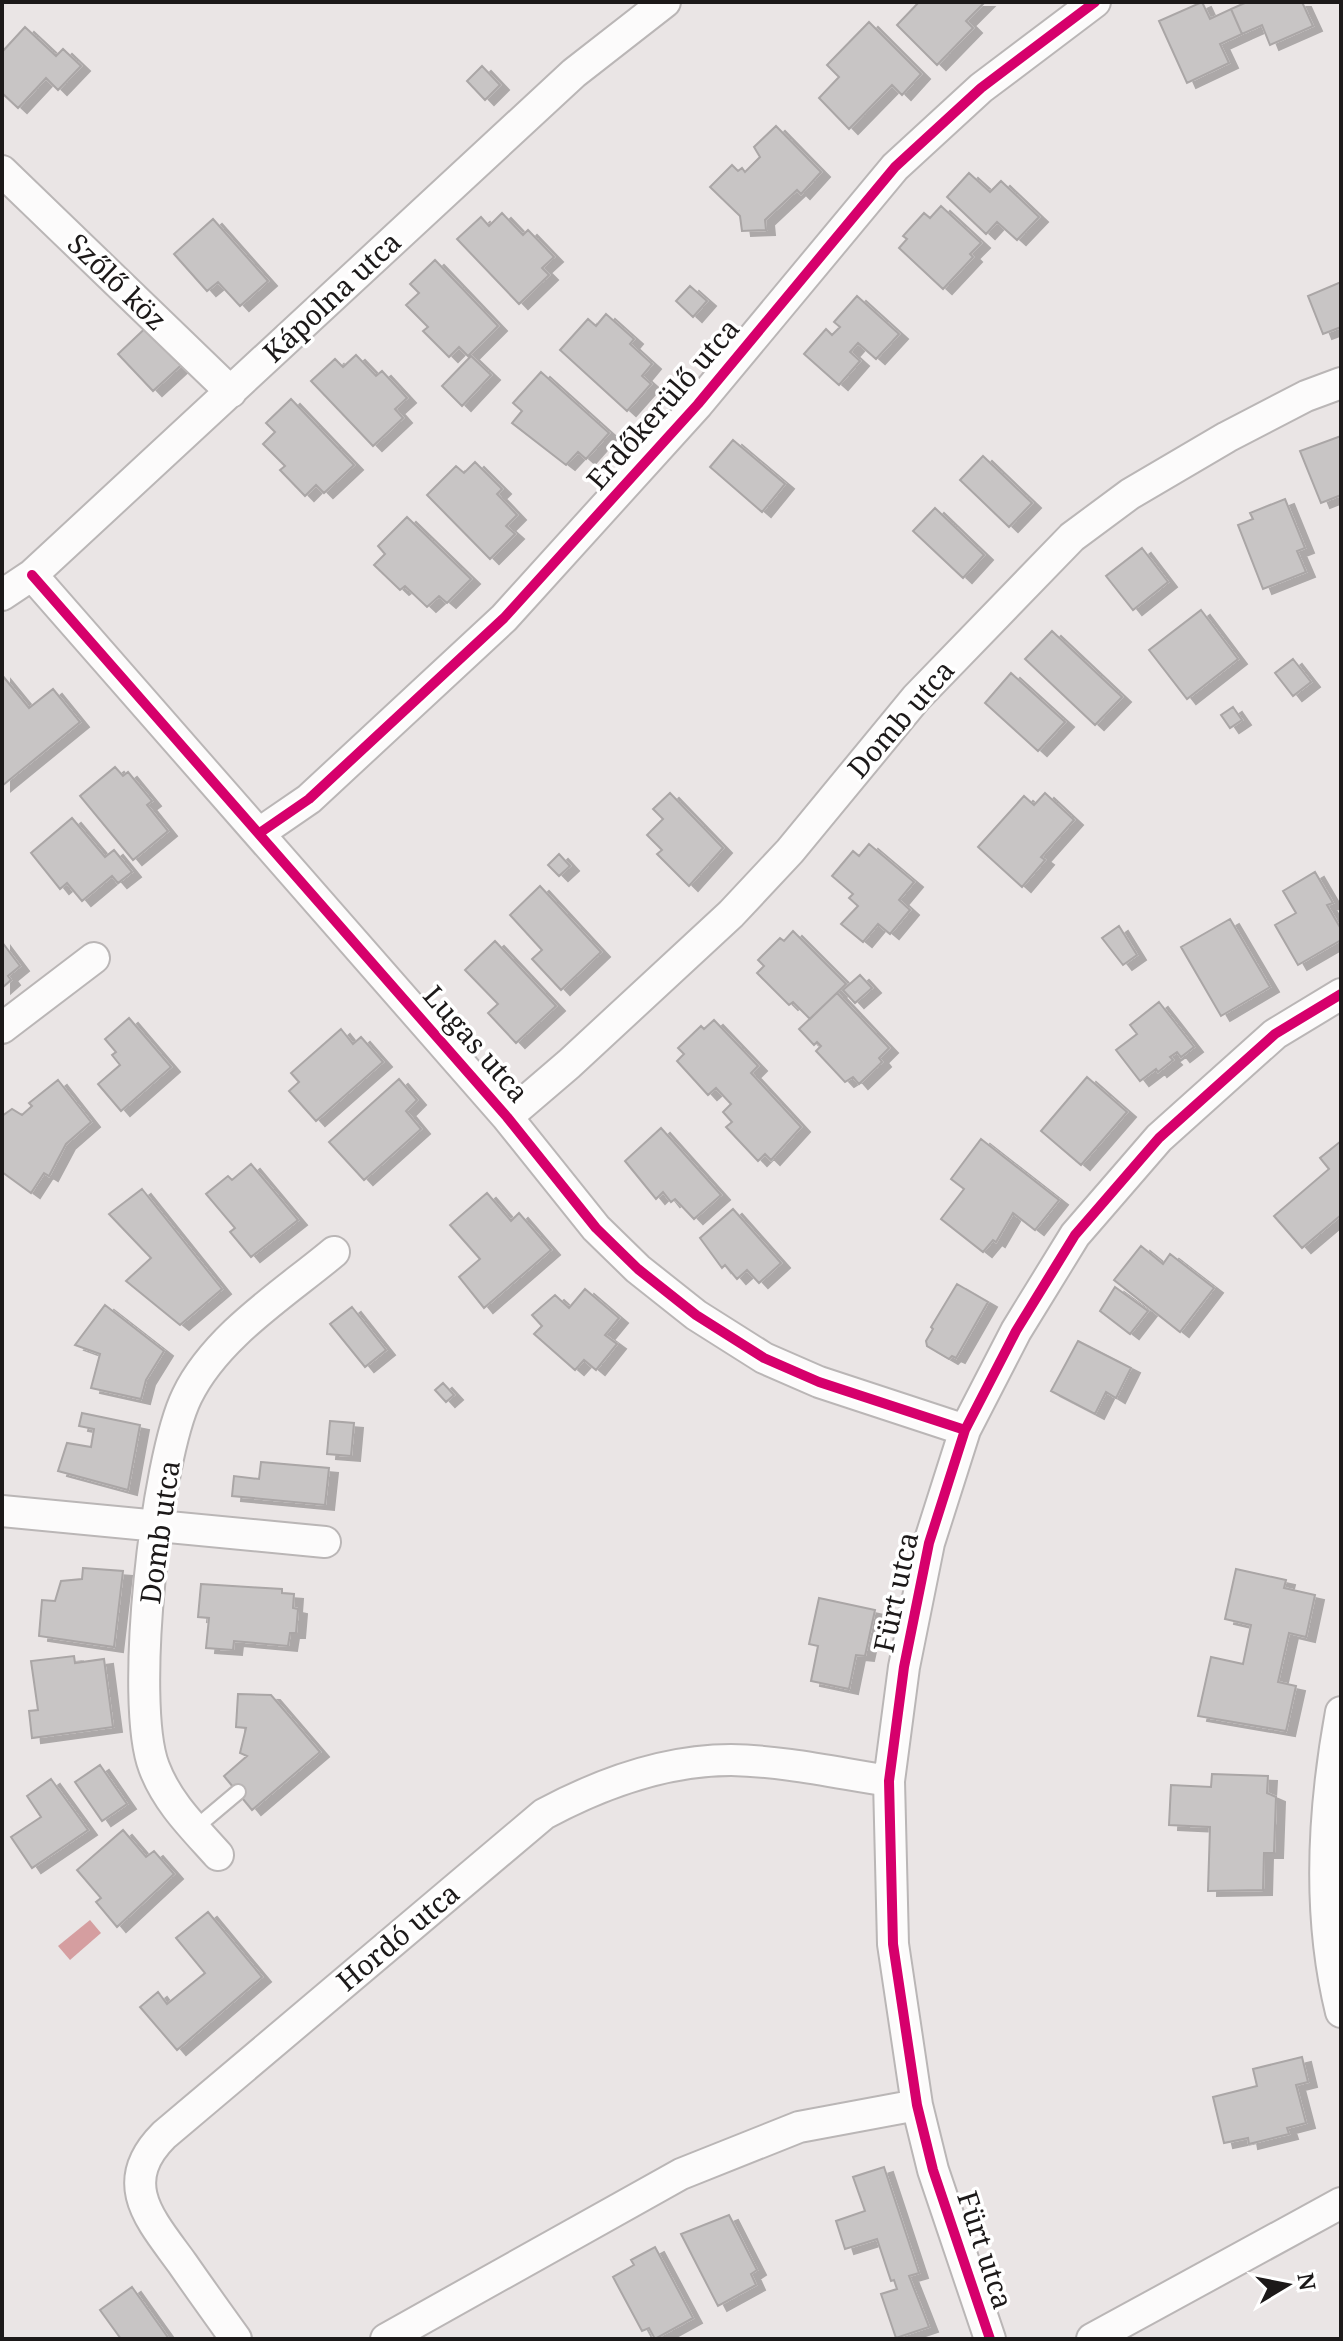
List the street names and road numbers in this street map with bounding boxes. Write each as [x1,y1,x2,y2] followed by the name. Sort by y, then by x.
[254,222,409,370] street label: Kápolna utca
[60,225,176,338] street label: Szőlő köz
[577,310,747,497] street label: Erdőkerülő utca
[838,651,962,785] street label: Domb utca
[415,977,538,1110] street label: Lugas utca
[130,1458,188,1606] street label: Domb utca
[864,1528,926,1655] street label: Fürt utca
[328,1874,467,1999] street label: Hordó utca
[949,2186,1023,2313] street label: Fürt utca

